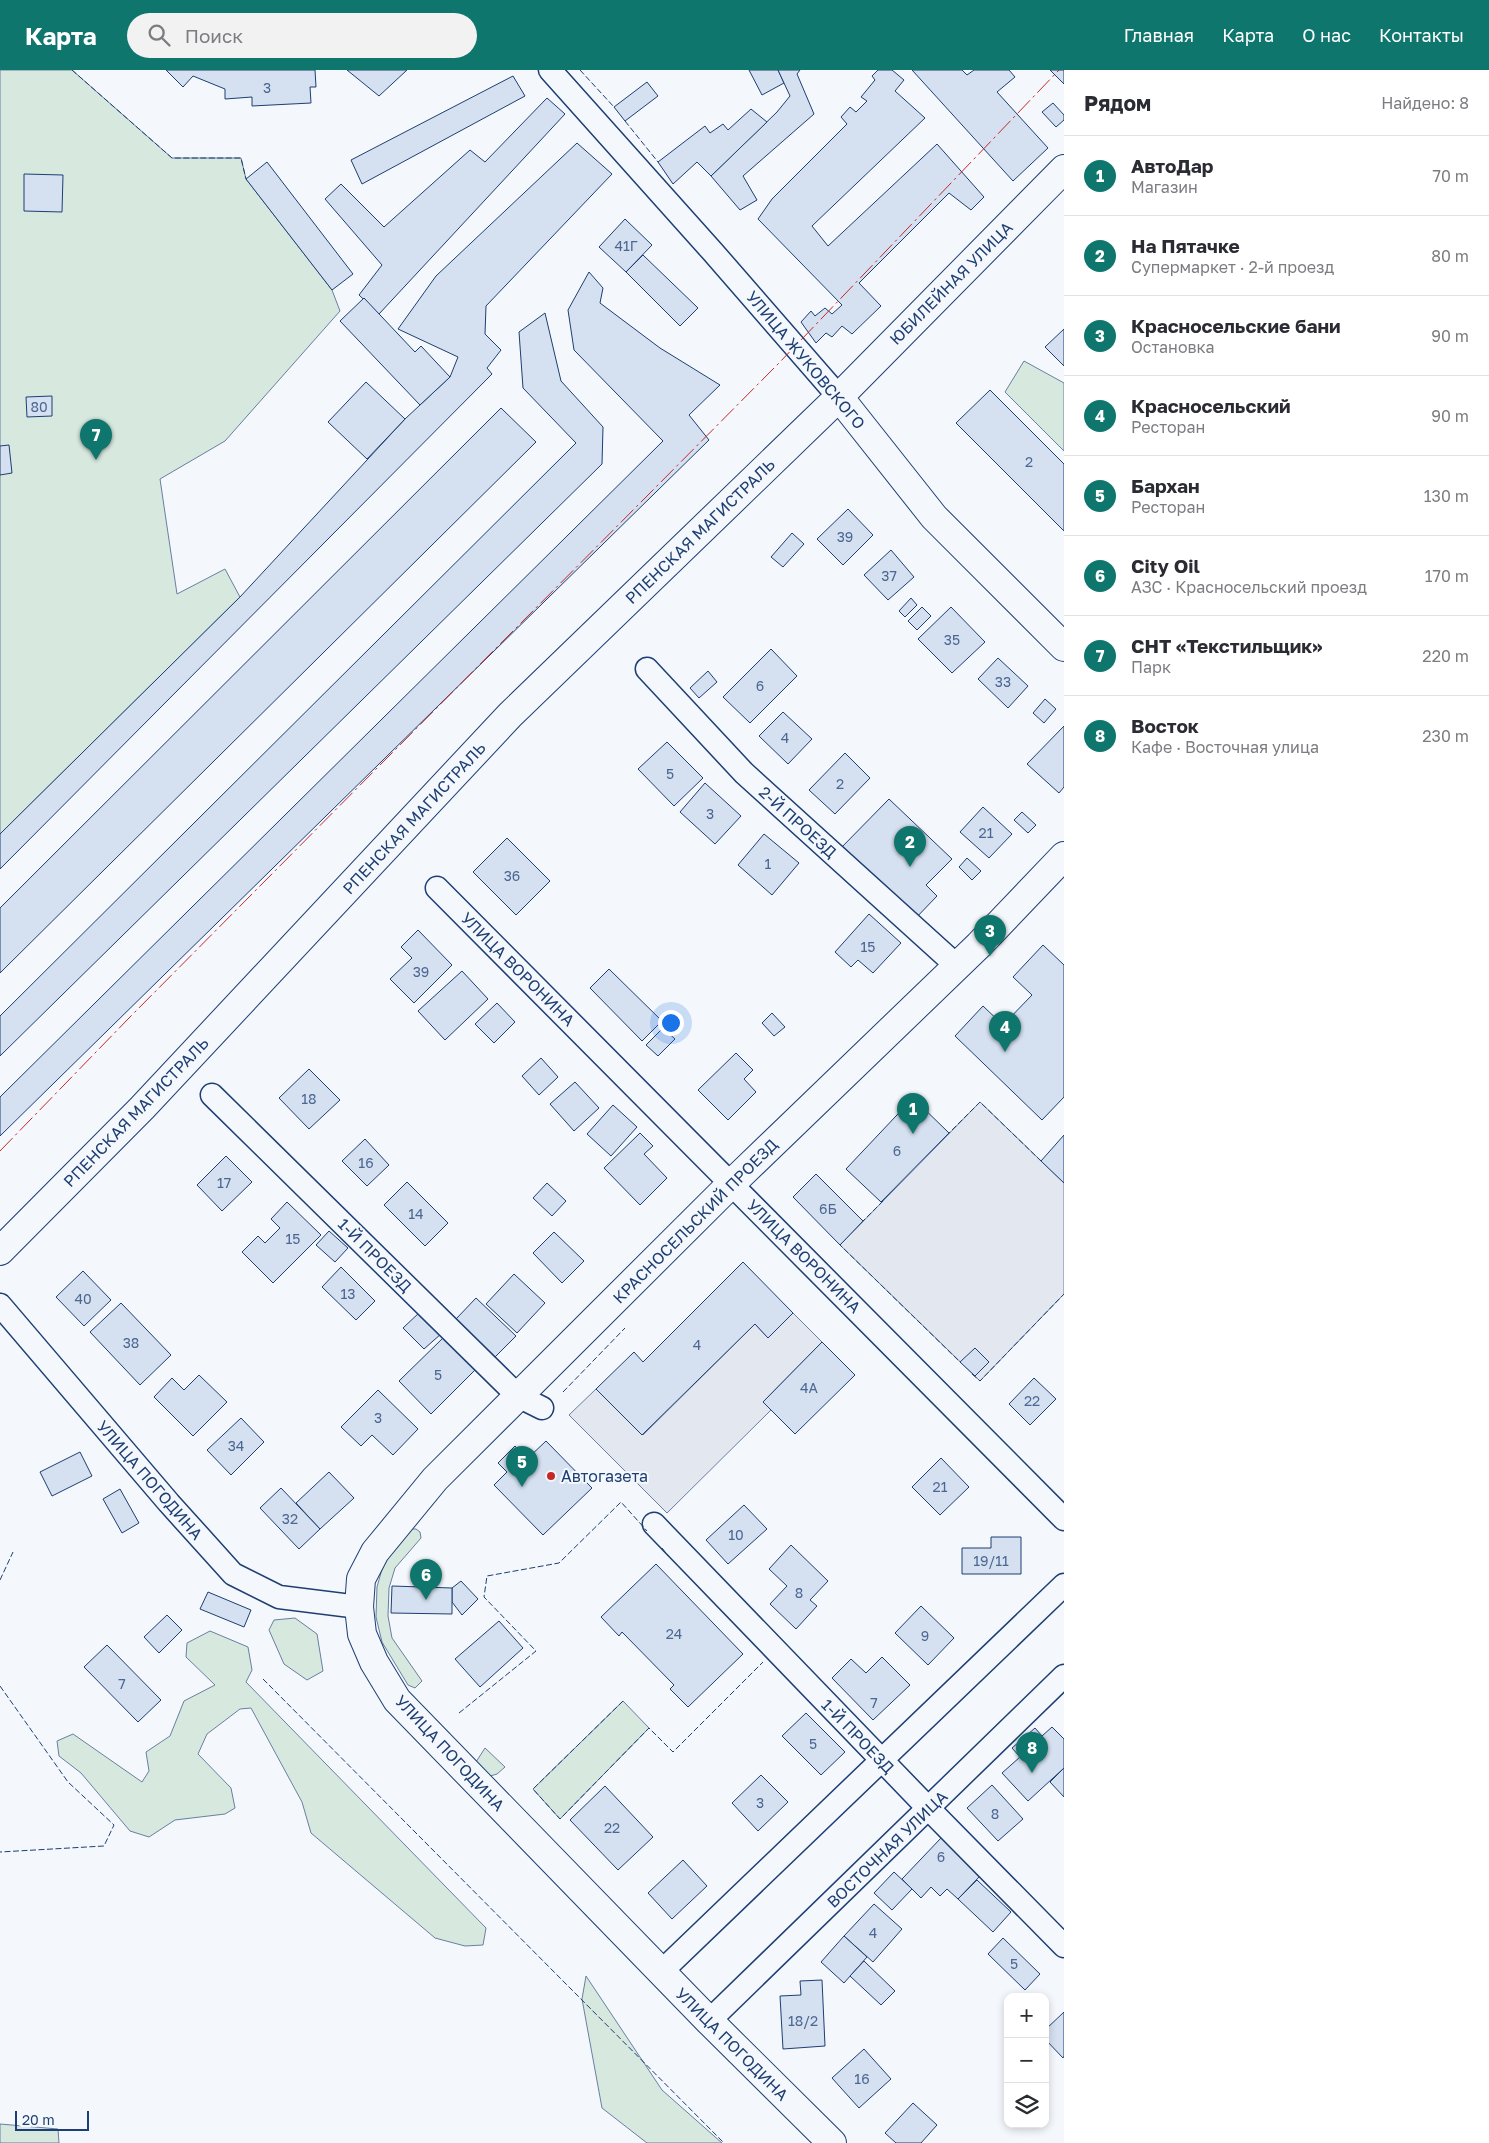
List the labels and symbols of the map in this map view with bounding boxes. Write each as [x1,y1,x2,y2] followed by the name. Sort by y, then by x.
[263,79,271,96] house number: 3
[885,217,1017,349] street label: ЮБИЛЕЙНАЯ УЛИЦА
[614,237,638,254] house number: 41Г
[742,287,870,433] street label: УЛИЦА ЖУКОВСКОГО
[30,398,48,415] house number: 80
[80,419,112,460] pin: 7
[1025,453,1033,470] house number: 2
[621,454,779,608] street label: РПЕНСКАЯ МАГИСТРАЛЬ
[837,528,853,545] house number: 39
[881,567,897,584] house number: 37
[944,631,960,648] house number: 35
[995,673,1011,690] house number: 33
[756,677,764,694] house number: 6
[781,729,789,746] house number: 4
[338,738,490,898] street label: РПЕНСКАЯ МАГИСТРАЛЬ
[666,765,674,782] house number: 5
[836,775,844,792] house number: 2
[755,782,841,862] street label: 2-Й ПРОЕЗД
[706,805,714,822] house number: 3
[979,824,994,841] house number: 21
[894,826,926,867] pin: 2
[765,855,772,872] house number: 1
[504,867,520,884] house number: 36
[457,908,579,1030] street label: УЛИЦА ВОРОНИНА
[974,915,1006,956] pin: 3
[861,938,875,955] house number: 15
[413,963,429,980] house number: 39
[658,1010,684,1036] your location
[989,1011,1021,1052] pin: 4
[59,1033,213,1191] street label: РПЕНСКАЯ МАГИСТРАЛЬ
[301,1090,317,1107] house number: 18
[897,1093,929,1134] pin: 1
[609,1134,782,1307] street label: КРАСНОСЕЛЬСКИЙ ПРОЕЗД
[893,1142,901,1159] house number: 6
[358,1154,374,1171] house number: 16
[217,1174,231,1191] house number: 17
[743,1195,865,1317] street label: УЛИЦА ВОРОНИНА
[819,1200,837,1217] house number: 6Б
[408,1205,424,1222] house number: 14
[334,1214,416,1296] street label: 1-Й ПРОЕЗД
[286,1230,300,1247] house number: 15
[341,1285,355,1302] house number: 13
[74,1290,92,1307] house number: 40
[123,1334,139,1351] house number: 38
[693,1336,701,1353] house number: 4
[434,1366,442,1383] house number: 5
[800,1379,819,1396] house number: 4А
[1024,1392,1040,1409] house number: 22
[374,1409,382,1426] house number: 3
[93,1416,207,1544] street label: УЛИЦА ПОГОДИНА
[228,1437,244,1454] house number: 34
[506,1446,538,1487] pin: 5
[561,1466,648,1486] place label: Автогазета
[545,1470,557,1482] marker: Автогазета
[933,1478,948,1495] house number: 21
[282,1510,298,1527] house number: 32
[728,1526,744,1543] house number: 10
[973,1552,1009,1569] house number: 19/11
[410,1559,442,1600] pin: 6
[795,1584,803,1601] house number: 8
[666,1625,682,1642] house number: 24
[921,1627,929,1644] house number: 9
[118,1675,126,1692] house number: 7
[391,1691,509,1815] street label: УЛИЦА ПОГОДИНА
[870,1694,878,1711] house number: 7
[817,1695,899,1778] street label: 1-Й ПРОЕЗД
[1016,1732,1048,1773] pin: 8
[809,1735,817,1752] house number: 5
[823,1786,952,1912] street label: ВОСТОЧНАЯ УЛИЦА
[756,1794,764,1811] house number: 3
[991,1805,999,1822] house number: 8
[604,1819,620,1836] house number: 22
[937,1848,945,1865] house number: 6
[869,1924,877,1941] house number: 4
[1010,1955,1018,1972] house number: 5
[671,1983,793,2105] street label: УЛИЦА ПОГОДИНА
[788,2012,818,2029] house number: 18/2
[854,2070,870,2087] house number: 16
[15,2108,89,2131] scale bar

